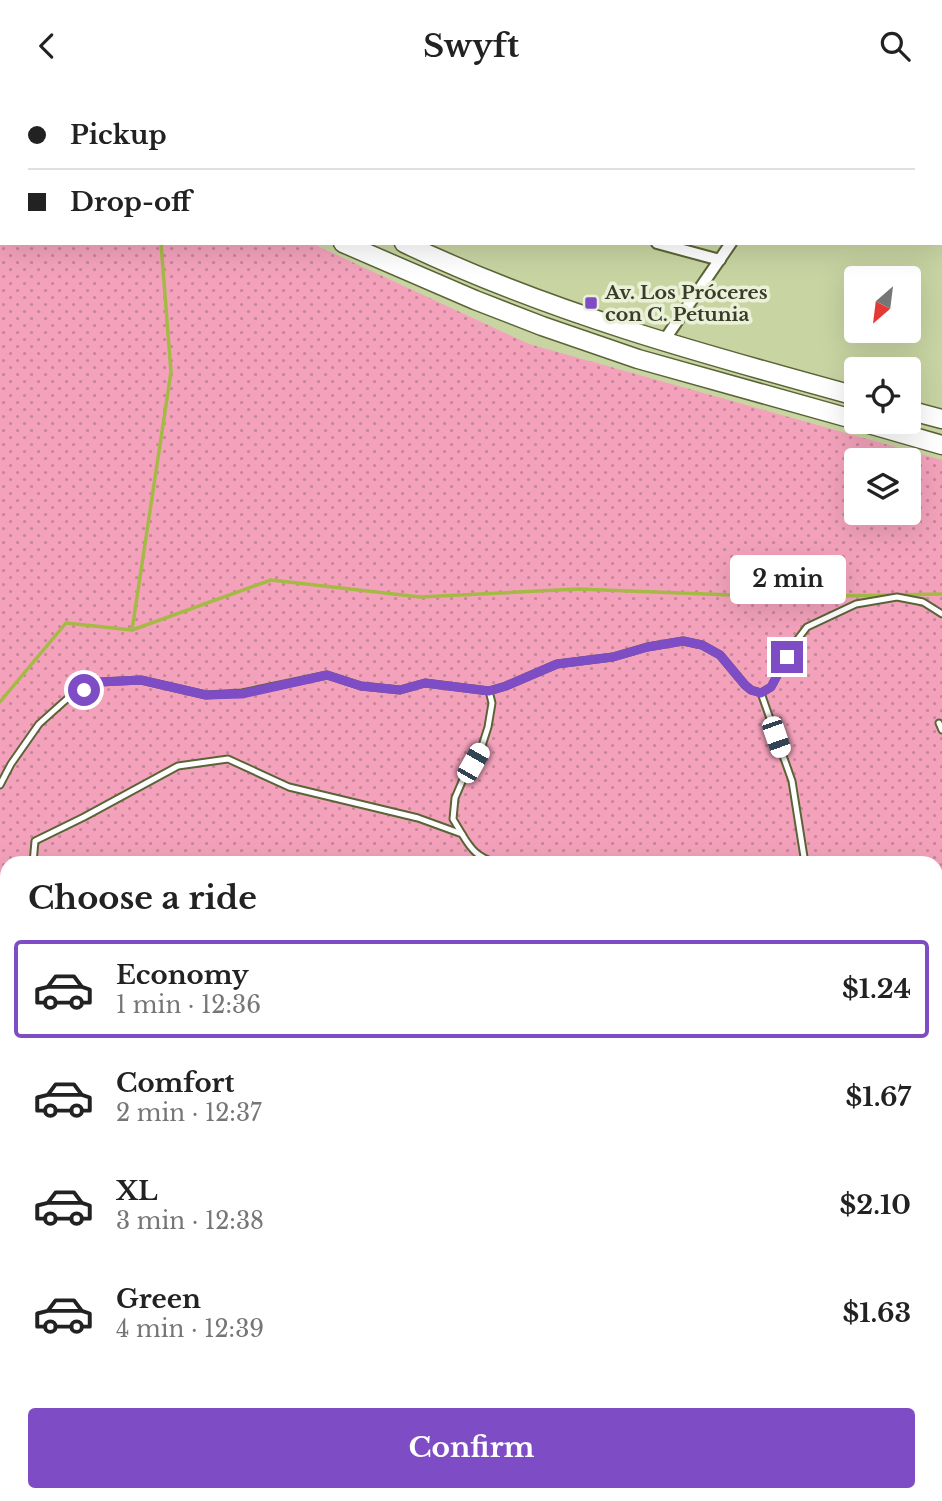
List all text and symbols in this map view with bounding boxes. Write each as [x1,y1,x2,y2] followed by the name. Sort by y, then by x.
[423,26,519,66] text: Swyft
[28,27,66,65] icon: back
[876,27,914,65] icon: search
[70,119,167,151] text: Pickup
[70,186,191,218] text: Drop-off
[844,266,920,343] north arrow
[844,266,921,525] map controls
[604,281,768,326] place label: Av. Los Próceres con C. Petunia
[583,295,599,311] marker: Av. Los Próceres con C. Petunia
[844,357,921,434] button: locate
[844,448,921,525] button: layers
[729,555,845,605] callout: 2 min
[752,565,824,593] text: 2 min
[771,641,803,673] route end
[68,674,100,706] route start
[760,714,793,760] car
[454,740,493,786] car
[28,878,257,918] text: Choose a ride
[32,958,95,1021] icon: car
[116,959,249,991] text: Economy
[842,973,911,1005] text: $1.24
[116,991,261,1019] text: 1 min · 12:36
[32,1066,95,1129] icon: car
[116,1067,234,1099] text: Comfort
[846,1081,911,1113] text: $1.67
[116,1099,262,1127] text: 2 min · 12:37
[32,1174,95,1237] icon: car
[116,1175,158,1207] text: XL
[840,1189,911,1221] text: $2.10
[116,1207,264,1235] text: 3 min · 12:38
[32,1282,95,1345] icon: car
[116,1283,201,1315] text: Green
[842,1297,911,1329] text: $1.63
[116,1315,264,1343] text: 4 min · 12:39
[28,1408,915,1488] button: Confirm

